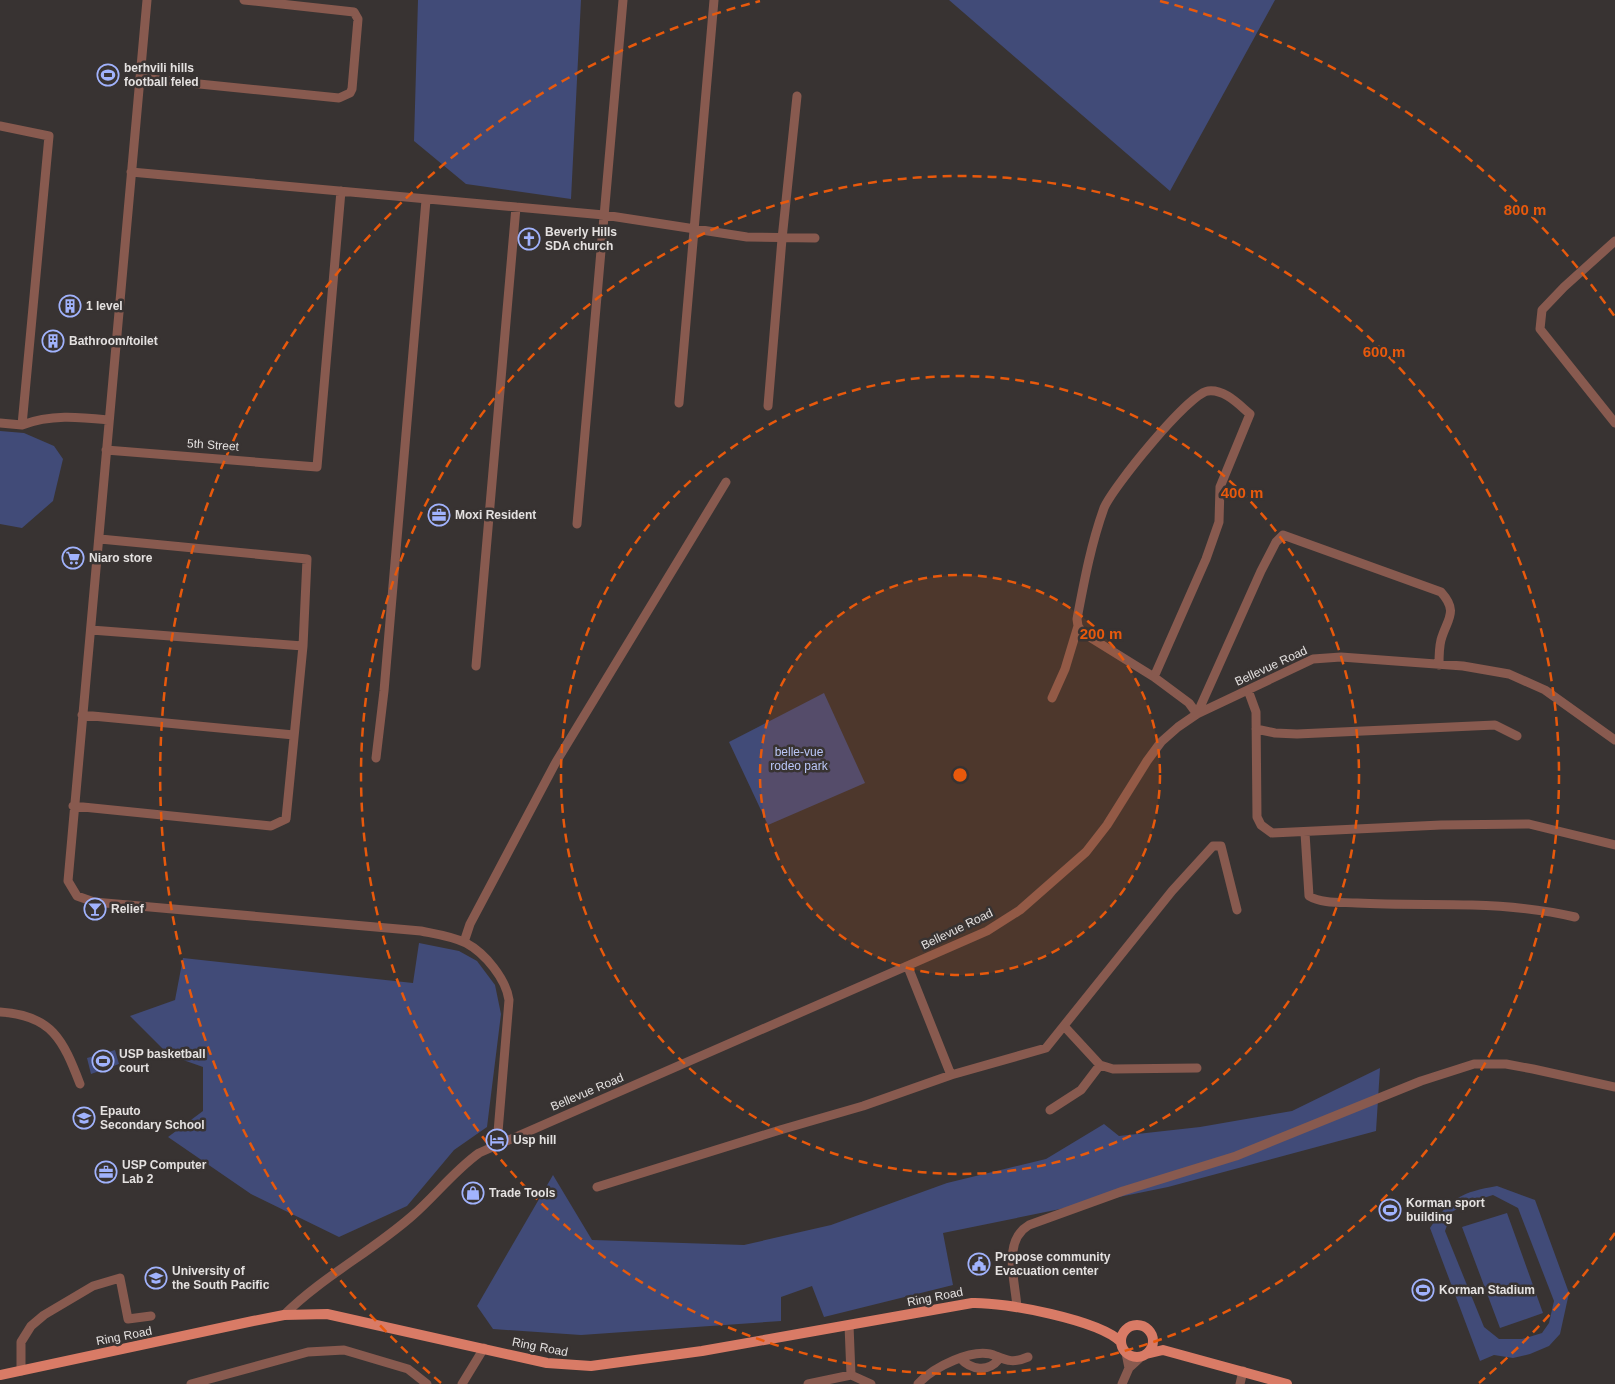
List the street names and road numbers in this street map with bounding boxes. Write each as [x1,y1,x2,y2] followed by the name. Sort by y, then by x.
[187,436,240,454] street label: 5th Street
[1233,643,1309,689] street label: Bellevue Road
[919,906,995,952] street label: Bellevue Road
[548,1070,626,1114] street label: Bellevue Road
[906,1285,964,1309] street label: Ring Road
[95,1324,153,1348] street label: Ring Road
[511,1335,569,1359] street label: Ring Road

